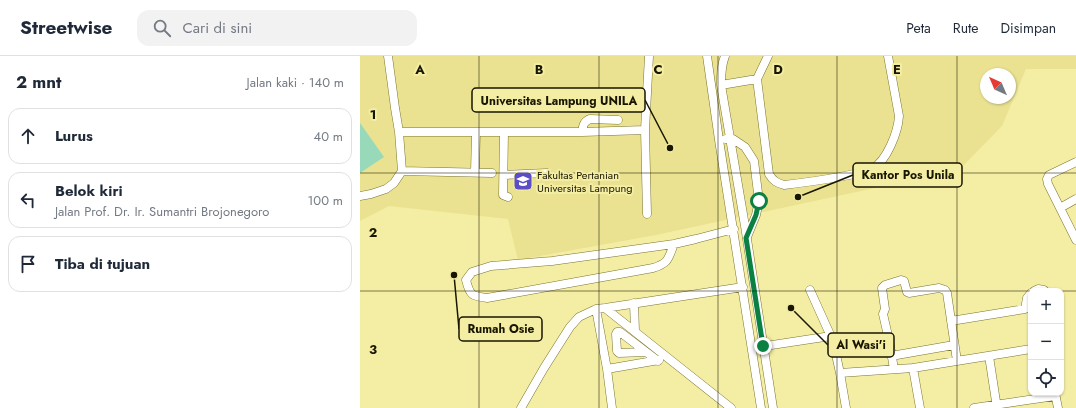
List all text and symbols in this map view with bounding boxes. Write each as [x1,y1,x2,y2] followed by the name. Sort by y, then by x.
[137,10,417,46] search box
[20,14,113,41] text: Streetwise
[151,17,173,39] icon: search
[183,17,252,39] text: Cari di sini
[906,18,931,38] text: Peta
[953,18,979,38] text: Rute
[1001,18,1056,38] text: Disimpan
[414,60,425,79] text: A
[535,60,544,79] text: B
[653,60,663,79] text: C
[773,60,783,79] text: D
[893,60,901,79] text: E
[980,68,1016,104] north arrow
[16,70,61,94] text: 2 mnt
[247,73,344,92] text: Jalan kaki · 140 m
[472,88,645,112] callout: Universitas Lampung UNILA
[481,92,638,110] text: Universitas Lampung UNILA
[370,105,376,124] text: 1
[17,125,39,147] icon: ahead
[55,125,93,147] text: Lurus
[314,127,343,146] text: 40 m
[853,163,962,187] callout: Kantor Pos Unila
[862,166,954,184] text: Kantor Pos Unila
[537,167,633,196] place label: Fakultas Pertanian Universitas Lampung
[512,170,534,192] school or university icon: Fakultas Pertanian Universitas Lampung
[55,180,123,202] text: Belok kiri
[17,189,39,211] icon: left
[308,191,343,210] text: 100 m
[750,192,768,210] route start
[55,202,269,221] text: Jalan Prof. Dr. Ir. Sumantri Brojonegoro
[369,223,377,242] text: 2
[17,253,39,275] icon: arrive
[55,253,150,275] text: Tiba di tujuan
[1028,288,1064,396] map controls
[1028,288,1064,324] button: +
[459,317,542,341] callout: Rumah Osie
[468,320,535,338] text: Rumah Osie
[1028,324,1064,360] button: −
[828,333,894,357] callout: Al Wasi'i
[835,336,886,354] text: Al Wasi'i
[754,337,772,355] route end
[369,340,377,359] text: 3
[1028,360,1064,396] button: locate

